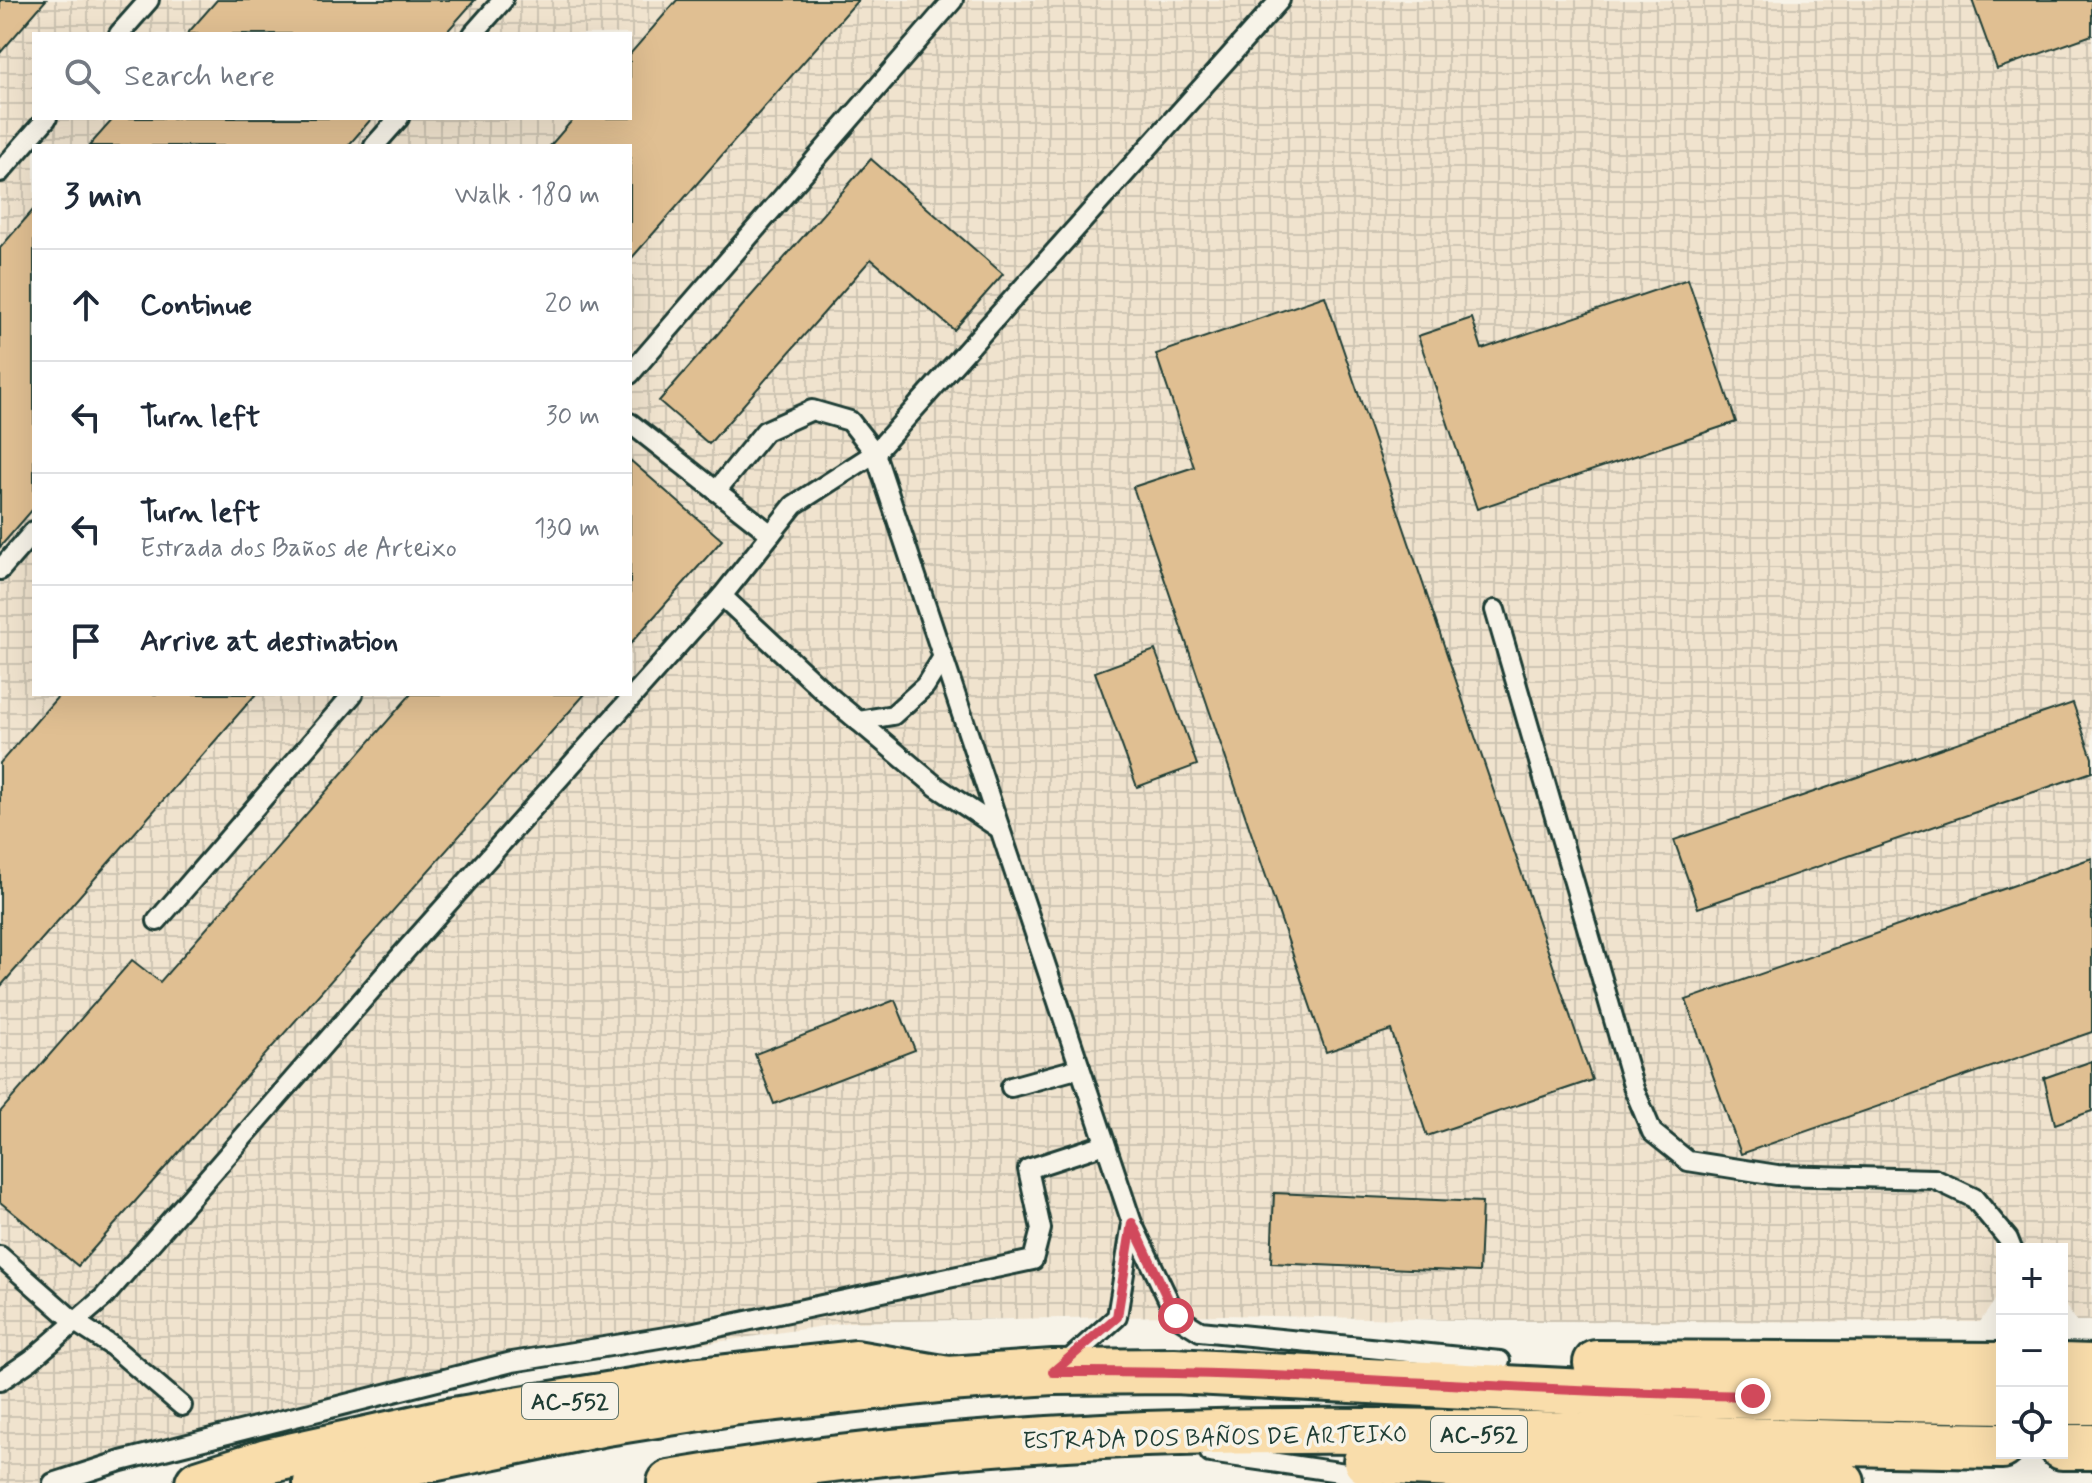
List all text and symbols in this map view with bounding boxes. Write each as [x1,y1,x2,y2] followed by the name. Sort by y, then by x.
[32,32,632,120] search box
[60,54,104,98] icon: search
[124,57,275,96] text: Search here
[64,174,142,219] text: 3 min
[455,179,600,213] text: Walk · 180 m
[64,283,108,327] icon: ahead
[140,286,252,325] text: Continue
[545,288,600,322] text: 20 m
[64,395,108,439] icon: left
[140,398,260,437] text: Turn left
[546,400,600,434] text: 30 m
[140,493,260,532] text: Turn left
[64,507,108,551] icon: left
[534,512,600,546] text: 130 m
[140,532,457,566] text: Estrada dos Baños de Arteixo
[64,619,108,663] icon: arrive
[140,622,398,661] text: Arrive at destination
[1996,1243,2068,1459] map controls
[1996,1243,2068,1315] button: +
[1158,1298,1194,1334] route start
[1996,1315,2068,1387] button: −
[1735,1378,1771,1414] route end
[522,1383,618,1419] road number: AC-552
[1996,1387,2068,1459] button: locate
[1431,1416,1527,1452] road number: AC-552
[1022,1420,1408,1457] street label: ESTRADA DOS BAÑOS DE ARTEIXO

